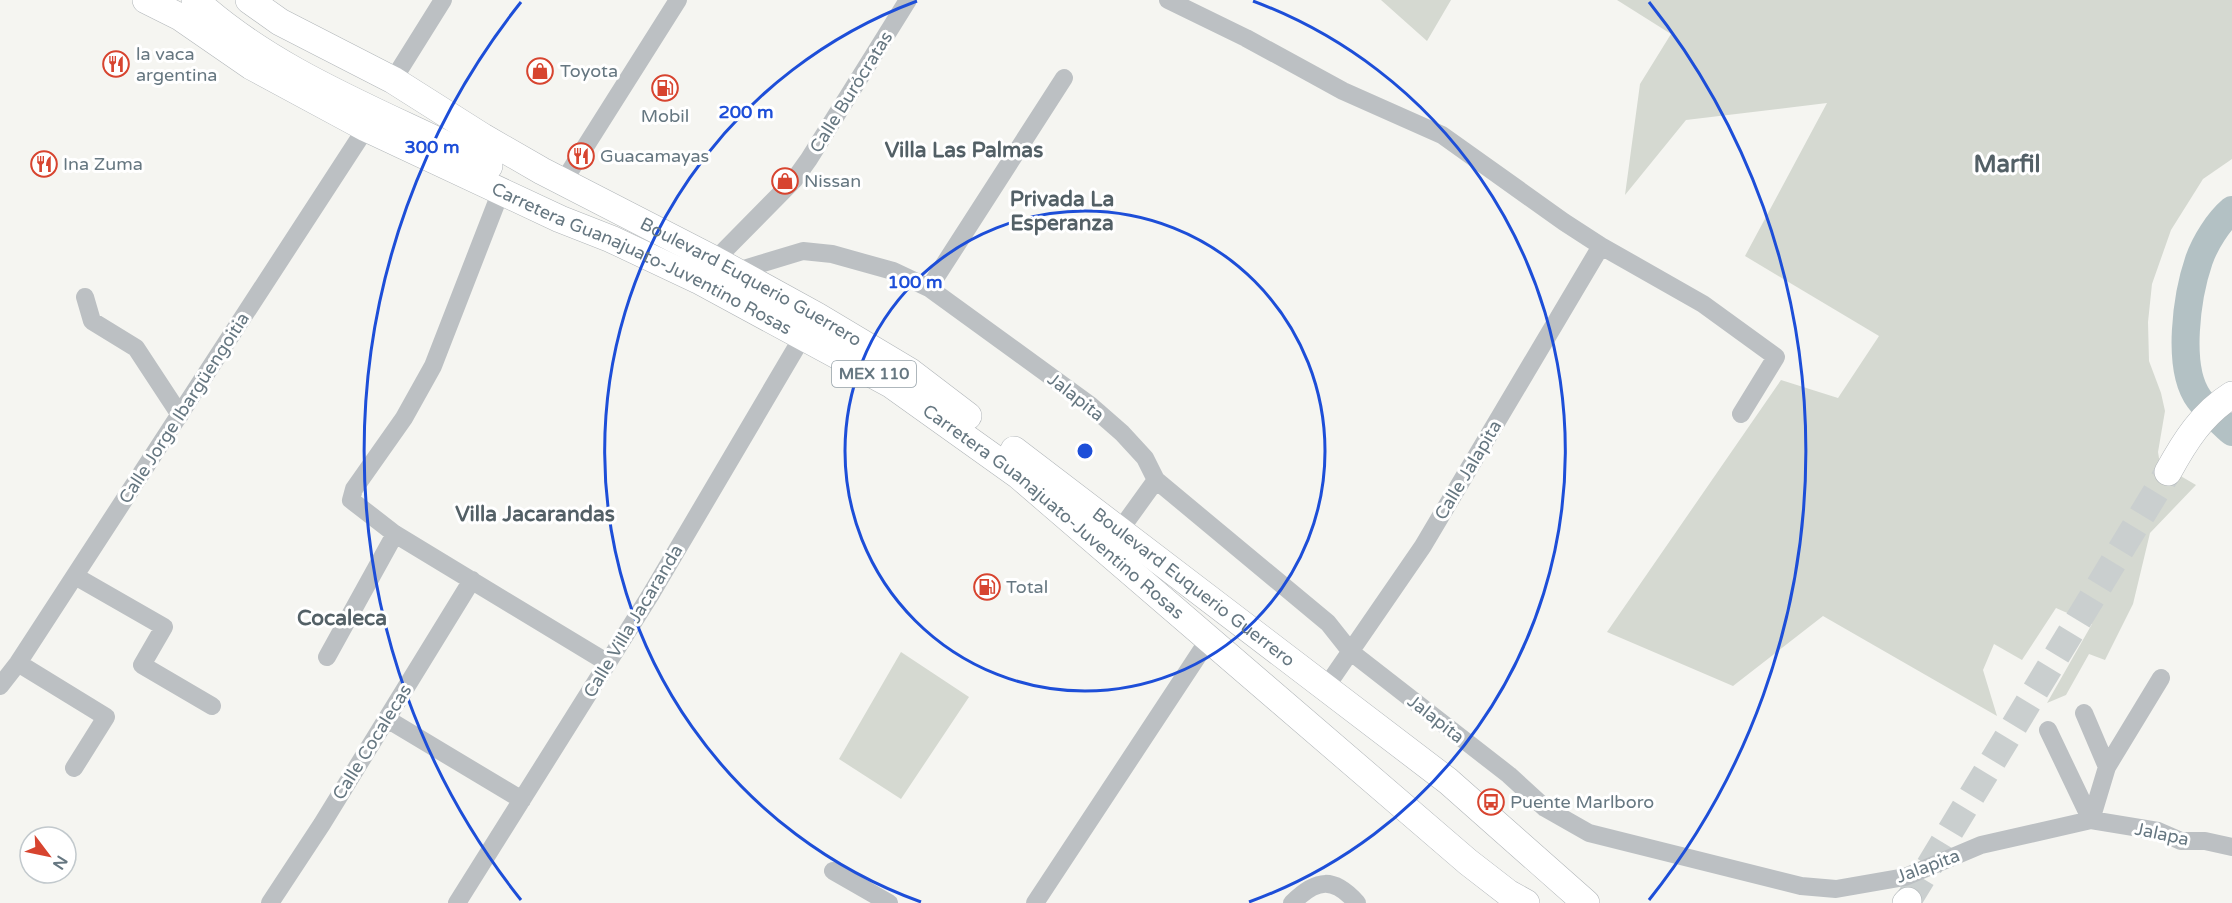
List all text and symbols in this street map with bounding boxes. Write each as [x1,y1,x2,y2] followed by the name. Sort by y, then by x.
[805,27,897,157] street label: Calle Burócratas
[136,43,217,86] place label: la vaca argentina
[101,49,131,79] restaurant icon: la vaca argentina
[525,56,555,86] shop icon: Toyota
[560,60,618,82] place label: Toyota
[650,73,680,103] fuel station icon: Mobil
[718,101,774,123] text: 200 m
[641,105,689,127] place label: Mobil
[404,136,460,158] text: 300 m
[885,138,1043,163] district label: Villa Las Palmas
[566,141,596,171] restaurant icon: Guacamayas
[600,145,709,167] place label: Guacamayas
[29,149,59,179] restaurant icon: Ina Zuma
[1973,150,2041,179] district label: Marfil
[63,153,143,175] place label: Ina Zuma
[770,166,800,196] shop icon: Nissan
[804,170,861,192] place label: Nissan
[488,177,796,340] street label: Carretera Guanajuato-Juventino Rosas
[1010,187,1114,236] district label: Privada La Esperanza
[636,212,866,351] street label: Boulevard Euquerio Guerrero
[887,271,943,293] text: 100 m
[114,308,254,508] street label: Calle Jorge Ibargüengoitia
[832,361,916,387] road number: MEX 110
[1043,368,1109,426] street label: Jalapita
[918,399,1189,624] street label: Carretera Guanajuato-Juventino Rosas
[1430,416,1506,524] street label: Calle Jalapita
[1075,441,1095,461] centre of rings
[455,502,615,527] district label: Villa Jacarandas
[1088,503,1299,671] street label: Boulevard Euquerio Guerrero
[579,540,687,702] street label: Calle Villa Jacaranda
[972,572,1002,602] fuel station icon: Total
[1006,576,1048,598] place label: Total
[297,606,387,631] district label: Cocaleca
[328,680,416,804] street label: Calle Cocalecas
[1403,690,1469,748] street label: Jalapita
[1476,787,1506,817] bus stop icon: Puente Marlboro
[1510,791,1654,813] place label: Puente Marlboro
[2133,818,2191,850] street label: Jalapa
[18,825,78,885] north arrow
[1893,844,1963,888] street label: Jalapita
[48,852,72,873] text: N

